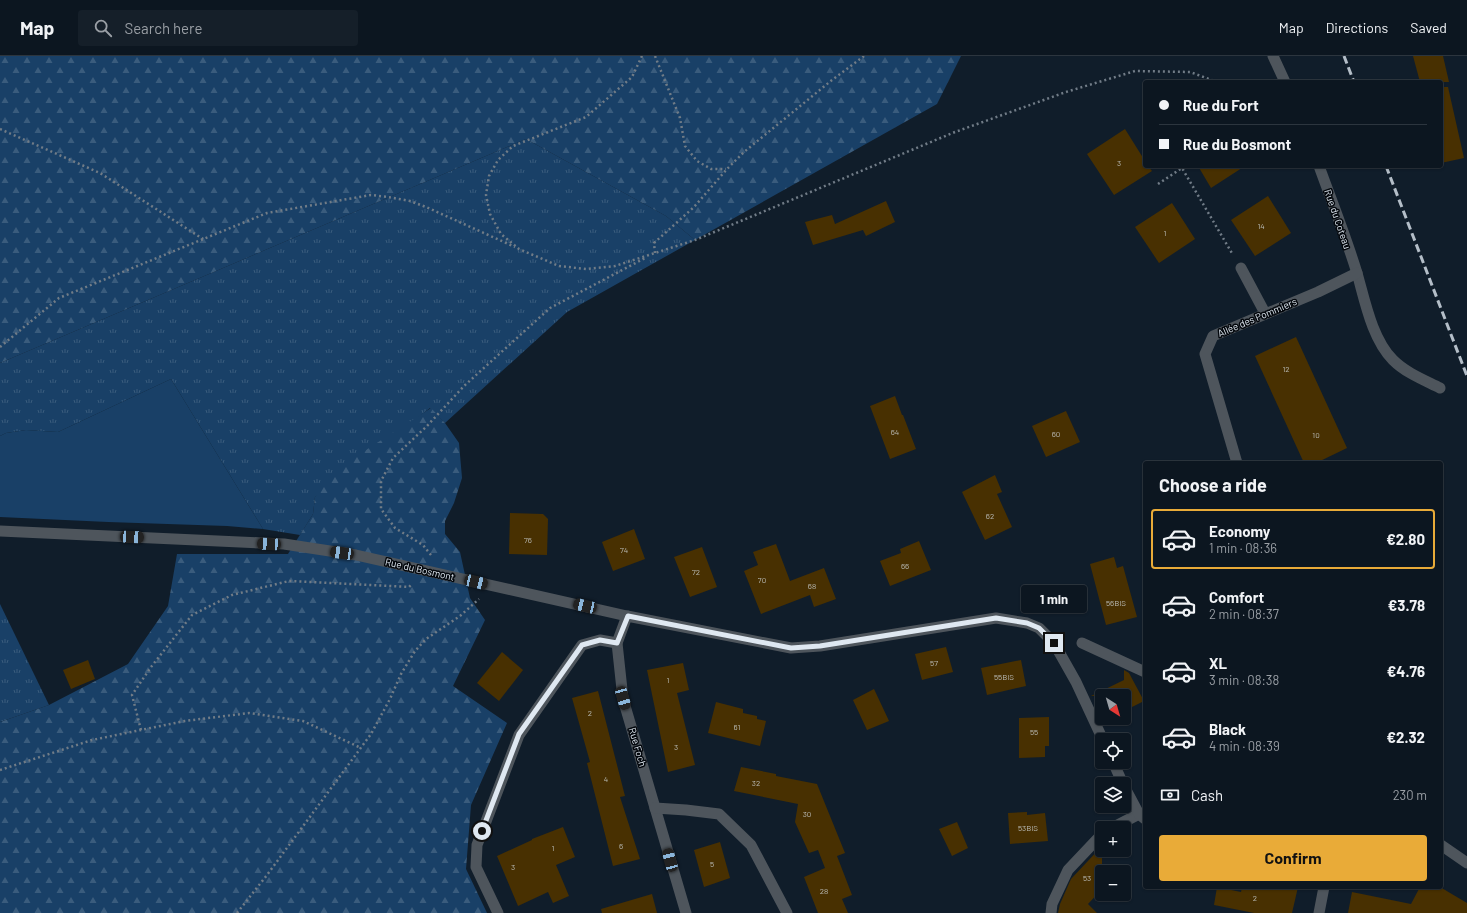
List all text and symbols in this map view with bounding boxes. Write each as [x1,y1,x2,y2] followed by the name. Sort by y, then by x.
[78,10,358,46] search box
[20,16,54,39] text: Map
[92,17,114,39] icon: search
[124,19,202,37] text: Search here
[1279,19,1304,36] text: Map
[1326,19,1388,36] text: Directions
[1410,19,1447,36] text: Saved
[1183,96,1259,114] text: Rue du Fort
[1183,135,1291,153] text: Rue du Bosmont
[1117,158,1121,168] house number: 3
[1322,188,1354,250] street label: Rue du Coteau
[1257,221,1265,231] house number: 14
[1164,228,1167,238] house number: 1
[1216,295,1299,339] street label: Allée des Pommiers
[1282,364,1290,374] house number: 12
[891,427,899,437] house number: 64
[1052,429,1060,439] house number: 60
[1312,430,1320,440] house number: 10
[1159,474,1267,496] text: Choose a ride
[986,511,994,521] house number: 62
[1161,521,1197,557] icon: car
[1209,522,1270,540] text: Economy
[120,530,144,544] car
[1386,530,1425,548] text: €2.80
[524,535,532,545] house number: 76
[257,537,281,551] car
[1209,540,1277,556] text: 1 min · 08:36
[329,545,355,561] car
[620,545,628,555] house number: 74
[384,555,456,583] street label: Rue du Bosmont
[901,561,909,571] house number: 66
[692,567,700,577] house number: 72
[463,573,489,591] car
[758,575,766,585] house number: 70
[808,581,816,591] house number: 68
[1021,585,1087,613] callout: 1 min
[1161,587,1197,623] icon: car
[1209,588,1264,606] text: Comfort
[1040,591,1068,607] text: 1 min
[1388,596,1425,614] text: €3.78
[572,597,598,615] car
[1106,598,1126,608] house number: 56BIS
[1209,606,1279,622] text: 2 min · 08:37
[1045,634,1063,652] route end
[1161,653,1197,689] icon: car
[1209,654,1227,672] text: XL
[930,658,938,668] house number: 57
[1387,662,1425,680] text: €4.76
[994,672,1014,682] house number: 55BIS
[1209,672,1279,688] text: 3 min · 08:38
[667,675,670,685] house number: 1
[614,685,632,711] car
[1095,689,1131,725] north arrow
[1095,689,1131,901] map controls
[588,708,592,718] house number: 2
[1161,719,1197,755] icon: car
[1209,720,1246,738] text: Black
[734,722,741,732] house number: 61
[627,726,649,768] street label: Rue Foch
[1030,727,1038,737] house number: 55
[1387,728,1425,746] text: €2.32
[1095,733,1131,769] button: locate
[1209,738,1280,754] text: 4 min · 08:39
[674,742,678,752] house number: 3
[604,774,608,784] house number: 4
[1095,777,1131,813] button: layers
[752,778,760,788] house number: 32
[1159,784,1181,806] icon: cash
[1191,786,1223,804] text: Cash
[1393,787,1427,803] text: 230 m
[803,809,811,819] house number: 30
[1095,821,1131,857] button: +
[473,822,491,840] route start
[1018,823,1038,833] house number: 53BIS
[1159,835,1427,881] button: Confirm
[619,841,623,851] house number: 6
[552,843,555,853] house number: 1
[661,847,679,873] car
[710,859,714,869] house number: 5
[511,862,515,872] house number: 3
[1095,865,1131,901] button: −
[1083,873,1091,883] house number: 53
[820,886,828,896] house number: 28
[1253,893,1257,903] house number: 2

